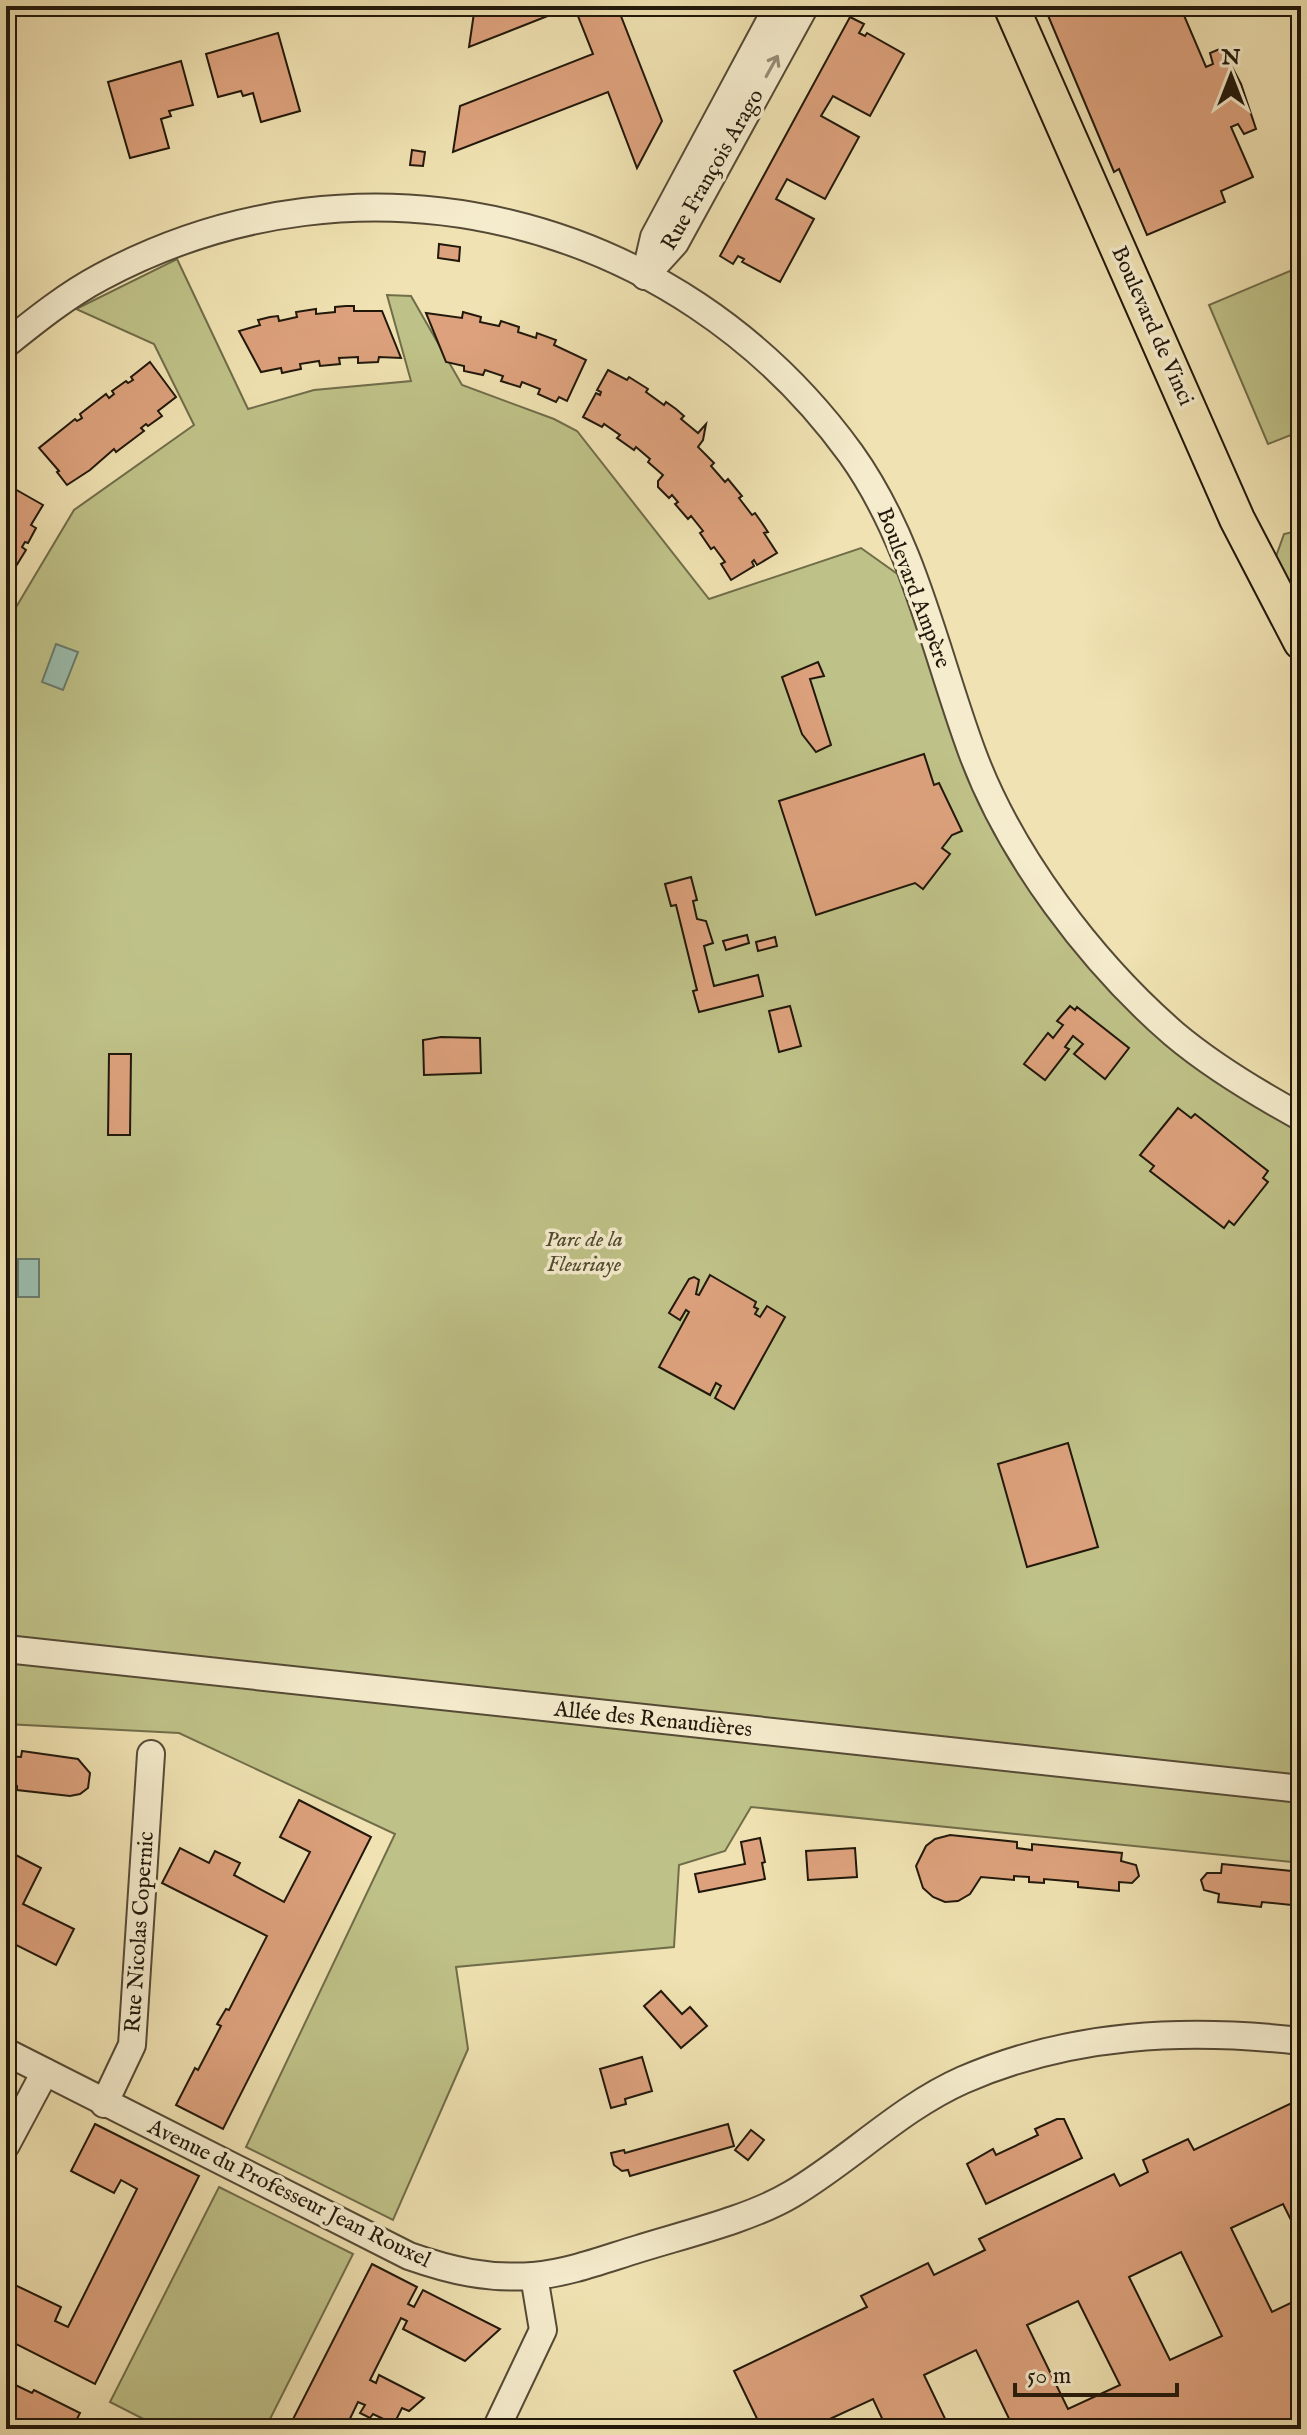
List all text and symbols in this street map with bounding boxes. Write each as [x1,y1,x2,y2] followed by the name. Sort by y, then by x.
[1191,36,1271,116] north arrow
[1220,44,1241,72] text: N
[764,55,780,79] one-way arrow
[655,84,771,256] street label: Rue François Arago
[1104,242,1200,410] street label: Boulevard de Vinci
[870,504,956,672] street label: Boulevard Ampère
[545,1226,623,1279] park label: Parc de la Fleuriaye
[552,1696,753,1744] street label: Allée des Renaudières
[119,1831,161,2033] street label: Rue Nicolas Copernic
[142,2113,435,2275] street label: Avenue du Professeur Jean Rouxel
[1015,2347,1177,2397] scale bar
[1027,2361,1071,2392] text: 50 m

